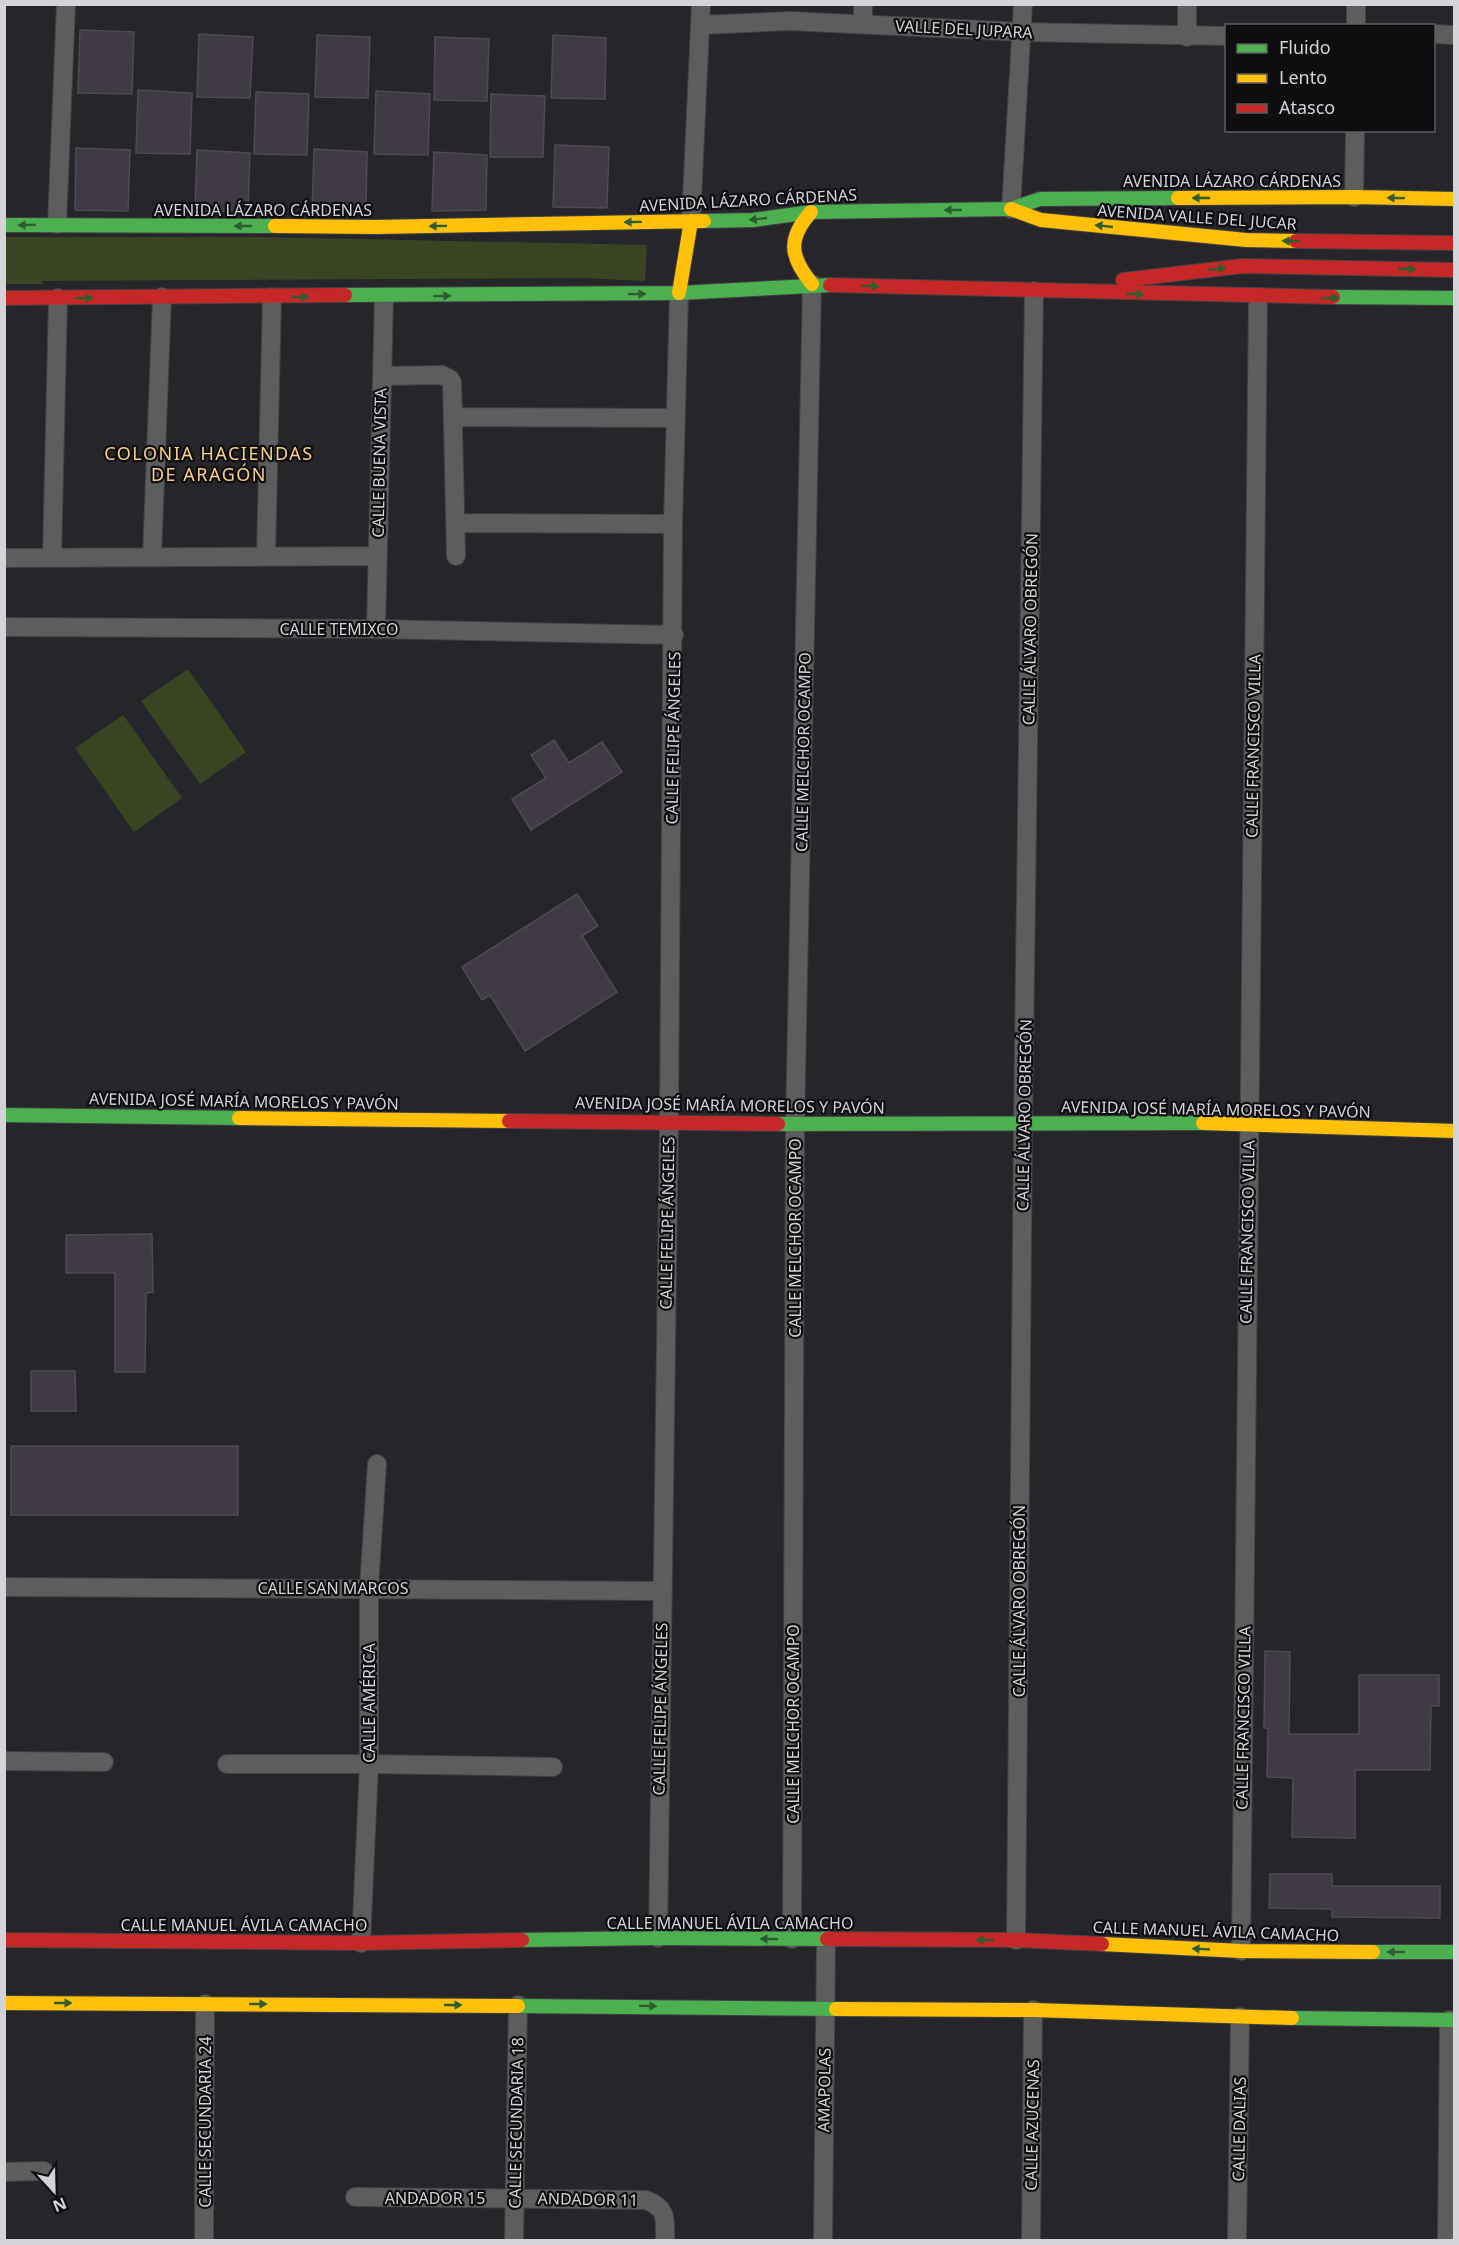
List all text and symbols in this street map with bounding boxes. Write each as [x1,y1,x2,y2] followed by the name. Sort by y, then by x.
[895,14,1034,44] street label: VALLE DEL JUPARA
[1225,24,1435,132] legend
[1279,35,1331,59] text: Fluido
[1279,65,1327,89] text: Lento
[1279,95,1335,119] text: Atasco
[1123,170,1341,192] street label: AVENIDA LÁZARO CÁRDENAS
[639,183,858,217] street label: AVENIDA LÁZARO CÁRDENAS
[1192,193,1211,203] one-way arrow
[1387,193,1406,202] one-way arrow
[154,199,372,221] street label: AVENIDA LÁZARO CÁRDENAS
[1097,199,1298,235] street label: AVENIDA VALLE DEL JUCAR
[943,205,962,215] one-way arrow
[749,214,768,224] one-way arrow
[623,218,642,227] one-way arrow
[17,220,36,230] one-way arrow
[233,221,252,231] one-way arrow
[428,221,447,231] one-way arrow
[1094,221,1113,231] one-way arrow
[1282,236,1301,246] one-way arrow
[1208,264,1227,274] one-way arrow
[1397,265,1416,274] one-way arrow
[861,281,880,291] one-way arrow
[628,289,647,299] one-way arrow
[1125,289,1144,298] one-way arrow
[433,291,452,301] one-way arrow
[290,292,309,302] one-way arrow
[74,293,93,303] one-way arrow
[1320,293,1339,303] one-way arrow
[367,387,391,538] street label: CALLE BUENA VISTA
[104,441,314,486] district label: COLONIA HACIENDAS DE ARAGÓN
[1017,533,1043,725] street label: CALLE ÁLVARO OBREGÓN
[279,618,399,640] street label: CALLE TEMIXCO
[660,651,686,825] street label: CALLE FELIPE ÁNGELES
[790,652,816,852] street label: CALLE MELCHOR OCAMPO
[1240,653,1266,838] street label: CALLE FRANCISCO VILLA
[1011,1019,1037,1211] street label: CALLE ÁLVARO OBREGÓN
[89,1087,399,1115] street label: AVENIDA JOSÉ MARÍA MORELOS Y PAVÓN
[575,1091,885,1119] street label: AVENIDA JOSÉ MARÍA MORELOS Y PAVÓN
[1061,1095,1371,1123] street label: AVENIDA JOSÉ MARÍA MORELOS Y PAVÓN
[654,1136,680,1310] street label: CALLE FELIPE ÁNGELES
[784,1138,806,1338] street label: CALLE MELCHOR OCAMPO
[1234,1139,1260,1324] street label: CALLE FRANCISCO VILLA
[1008,1505,1030,1697] street label: CALLE ÁLVARO OBREGÓN
[257,1577,409,1599] street label: CALLE SAN MARCOS
[647,1622,673,1796] street label: CALLE FELIPE ÁNGELES
[782,1624,804,1824] street label: CALLE MELCHOR OCAMPO
[1230,1625,1256,1810] street label: CALLE FRANCISCO VILLA
[358,1642,380,1763] street label: CALLE AMÉRICA
[607,1912,853,1934] street label: CALLE MANUEL ÁVILA CAMACHO
[121,1914,367,1936] street label: CALLE MANUEL ÁVILA CAMACHO
[1092,1916,1340,1946] street label: CALLE MANUEL ÁVILA CAMACHO
[760,1934,779,1944] one-way arrow
[976,1935,995,1945] one-way arrow
[1192,1944,1211,1953] one-way arrow
[1387,1947,1406,1957] one-way arrow
[53,1998,72,2008] one-way arrow
[248,1999,267,2009] one-way arrow
[443,2000,462,2010] one-way arrow
[638,2002,657,2011] one-way arrow
[194,2036,216,2208] street label: CALLE SECUNDARIA 24
[504,2037,528,2209] street label: CALLE SECUNDARIA 18
[812,2047,836,2132] street label: AMAPOLAS
[1020,2059,1044,2191] street label: CALLE AZUCENAS
[1227,2076,1251,2181] street label: CALLE DALIAS
[24,2161,84,2221] north arrow
[385,2187,485,2209] street label: ANDADOR 15
[538,2187,638,2211] street label: ANDADOR 11
[49,2192,70,2218] text: N

